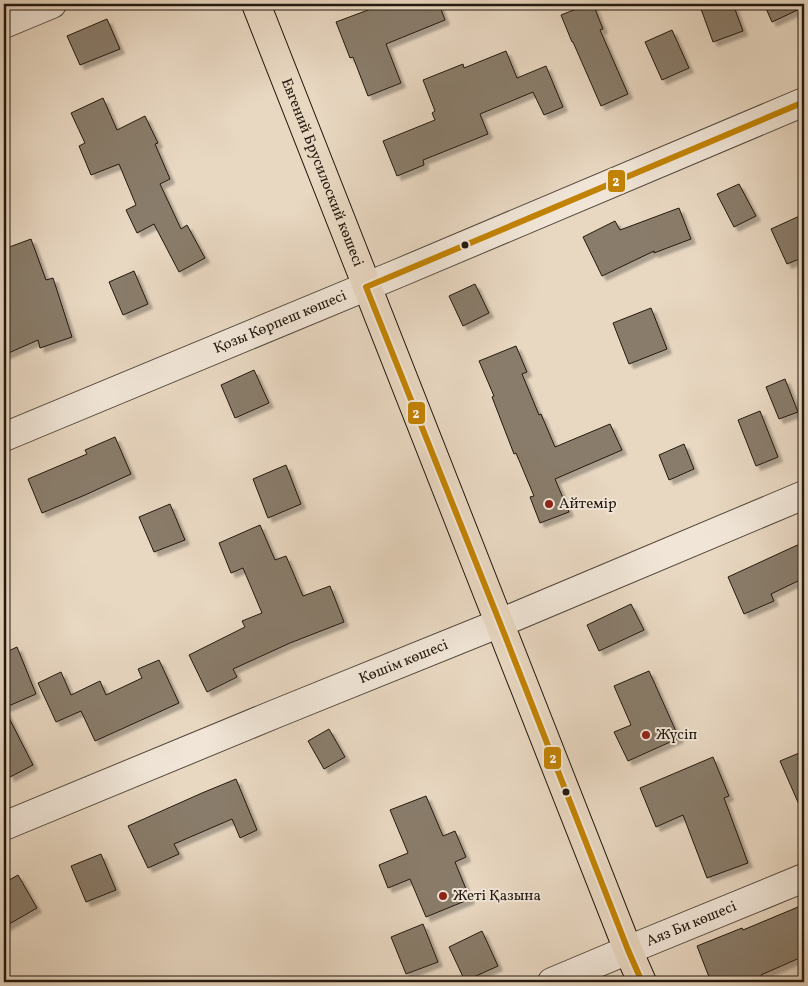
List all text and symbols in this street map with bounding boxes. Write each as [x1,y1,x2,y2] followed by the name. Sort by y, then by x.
[276,75,368,270] street label: Евгений Брусилоский көшесі
[607,169,626,193] line badge: 2
[612,173,620,192] text: 2
[460,240,470,250] unlabelled marker
[210,285,350,359] street label: Қозы Көрпеш көшесі
[407,401,426,425] line badge: 2
[412,405,420,424] text: 2
[559,494,617,515] place label: Айтемір
[543,498,555,510] marker: Айтемір
[356,635,451,689] street label: Көшім көшесі
[656,725,698,746] place label: Жүсіп
[640,729,652,741] marker: Жүсіп
[543,746,562,770] line badge: 2
[549,750,557,769] text: 2
[561,787,571,797] unlabelled marker
[453,886,541,907] place label: Жеті Қазына
[437,890,449,902] marker: Жеті Қазына
[643,896,740,952] street label: Аяз Би көшесі

